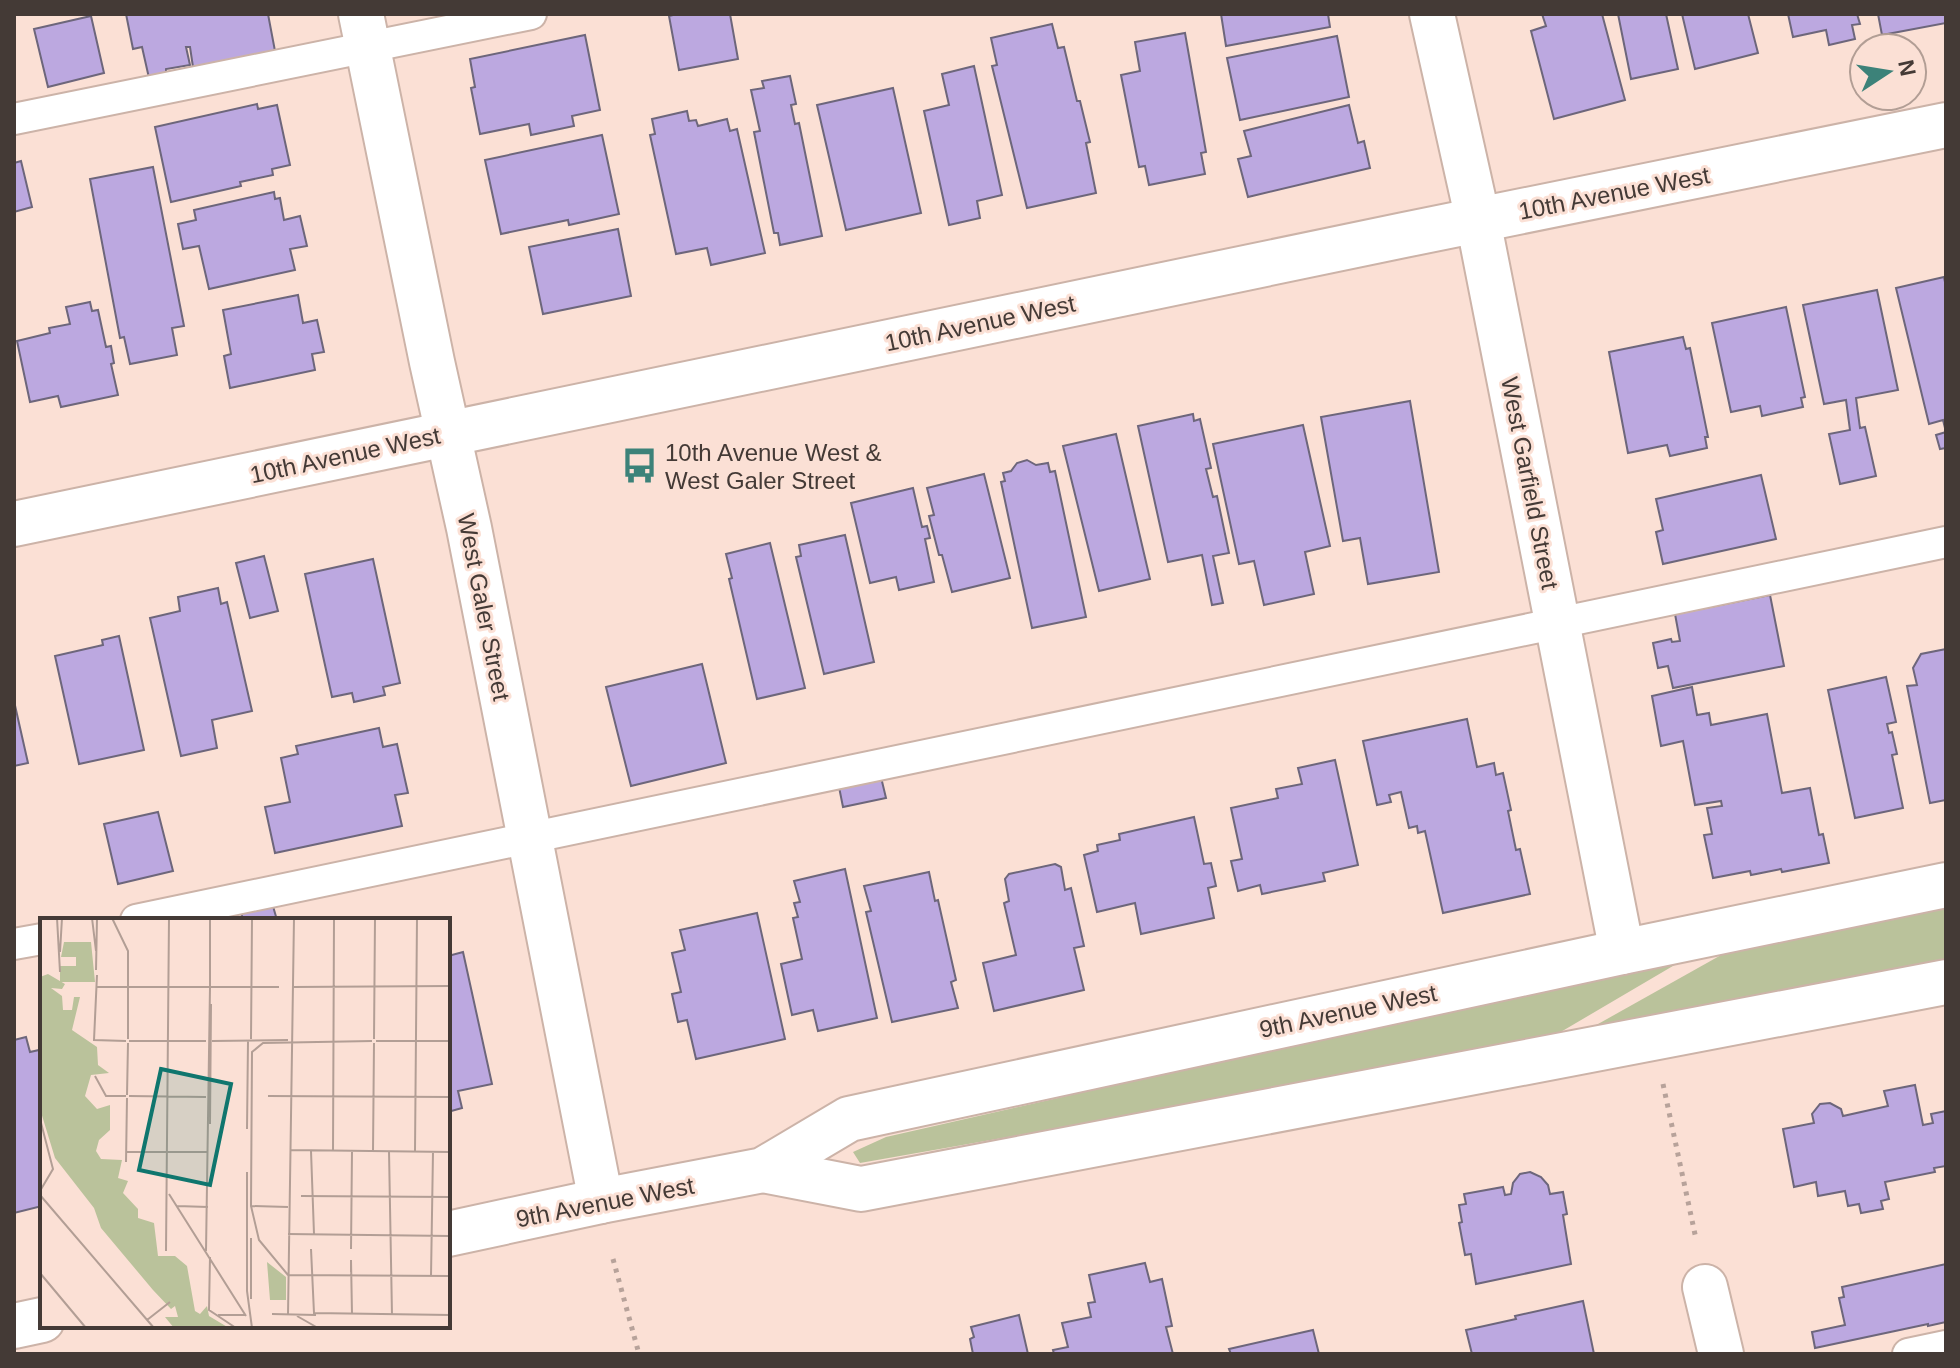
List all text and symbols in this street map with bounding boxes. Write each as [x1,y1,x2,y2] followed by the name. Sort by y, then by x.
[1848,32,1928,112] north arrow
[1893,58,1921,78] text: N
[1516,161,1712,225] street label: 10th Avenue West
[882,290,1078,356] street label: 10th Avenue West
[1496,375,1564,592] street label: West Garfield Street
[247,422,443,488] street label: 10th Avenue West
[665,439,882,494] place label: 10th Avenue West & West Galer Street
[620,447,658,485] bus stop icon: 10th Avenue West & West Galer Street
[453,511,515,703] street label: West Galer Street
[40,918,450,1328] inset map
[1257,979,1439,1043] street label: 9th Avenue West
[514,1171,697,1232] street label: 9th Avenue West

